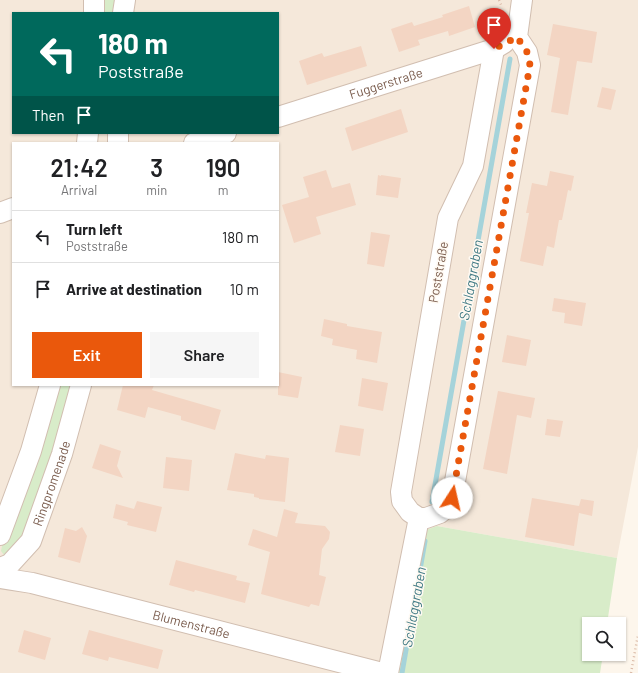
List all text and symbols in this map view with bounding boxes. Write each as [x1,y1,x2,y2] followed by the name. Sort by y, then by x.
[477,8,511,49] pin
[483,14,505,36] icon: arrive
[98,26,168,60] text: 180 m
[32,28,84,80] icon: left
[98,60,184,82] text: Poststraße
[347,64,425,102] street label: Fuggerstraße
[73,104,95,126] icon: arrive
[32,106,65,124] text: Then
[50,153,108,182] text: 21:42
[150,153,163,182] text: 3
[206,153,241,182] text: 190
[61,182,97,198] text: Arrival
[146,182,167,198] text: min
[218,182,229,198] text: m
[66,220,122,238] text: Turn left
[32,226,54,248] icon: left
[222,228,259,246] text: 180 m
[66,238,128,254] text: Poststraße
[455,238,486,321] water label: Schlaggraben
[425,240,451,304] street label: Poststraße
[32,278,54,300] icon: arrive
[66,280,202,298] text: Arrive at destination
[230,280,259,298] text: 10 m
[32,332,142,378] button: Exit
[150,332,259,378] button: Share
[29,439,73,528] street label: Ringpromenade
[431,477,473,519] position arrow
[398,565,429,648] water label: Schlaggraben
[151,606,232,642] street label: Blumenstraße
[582,617,626,661] map controls
[582,617,626,661] button: search

